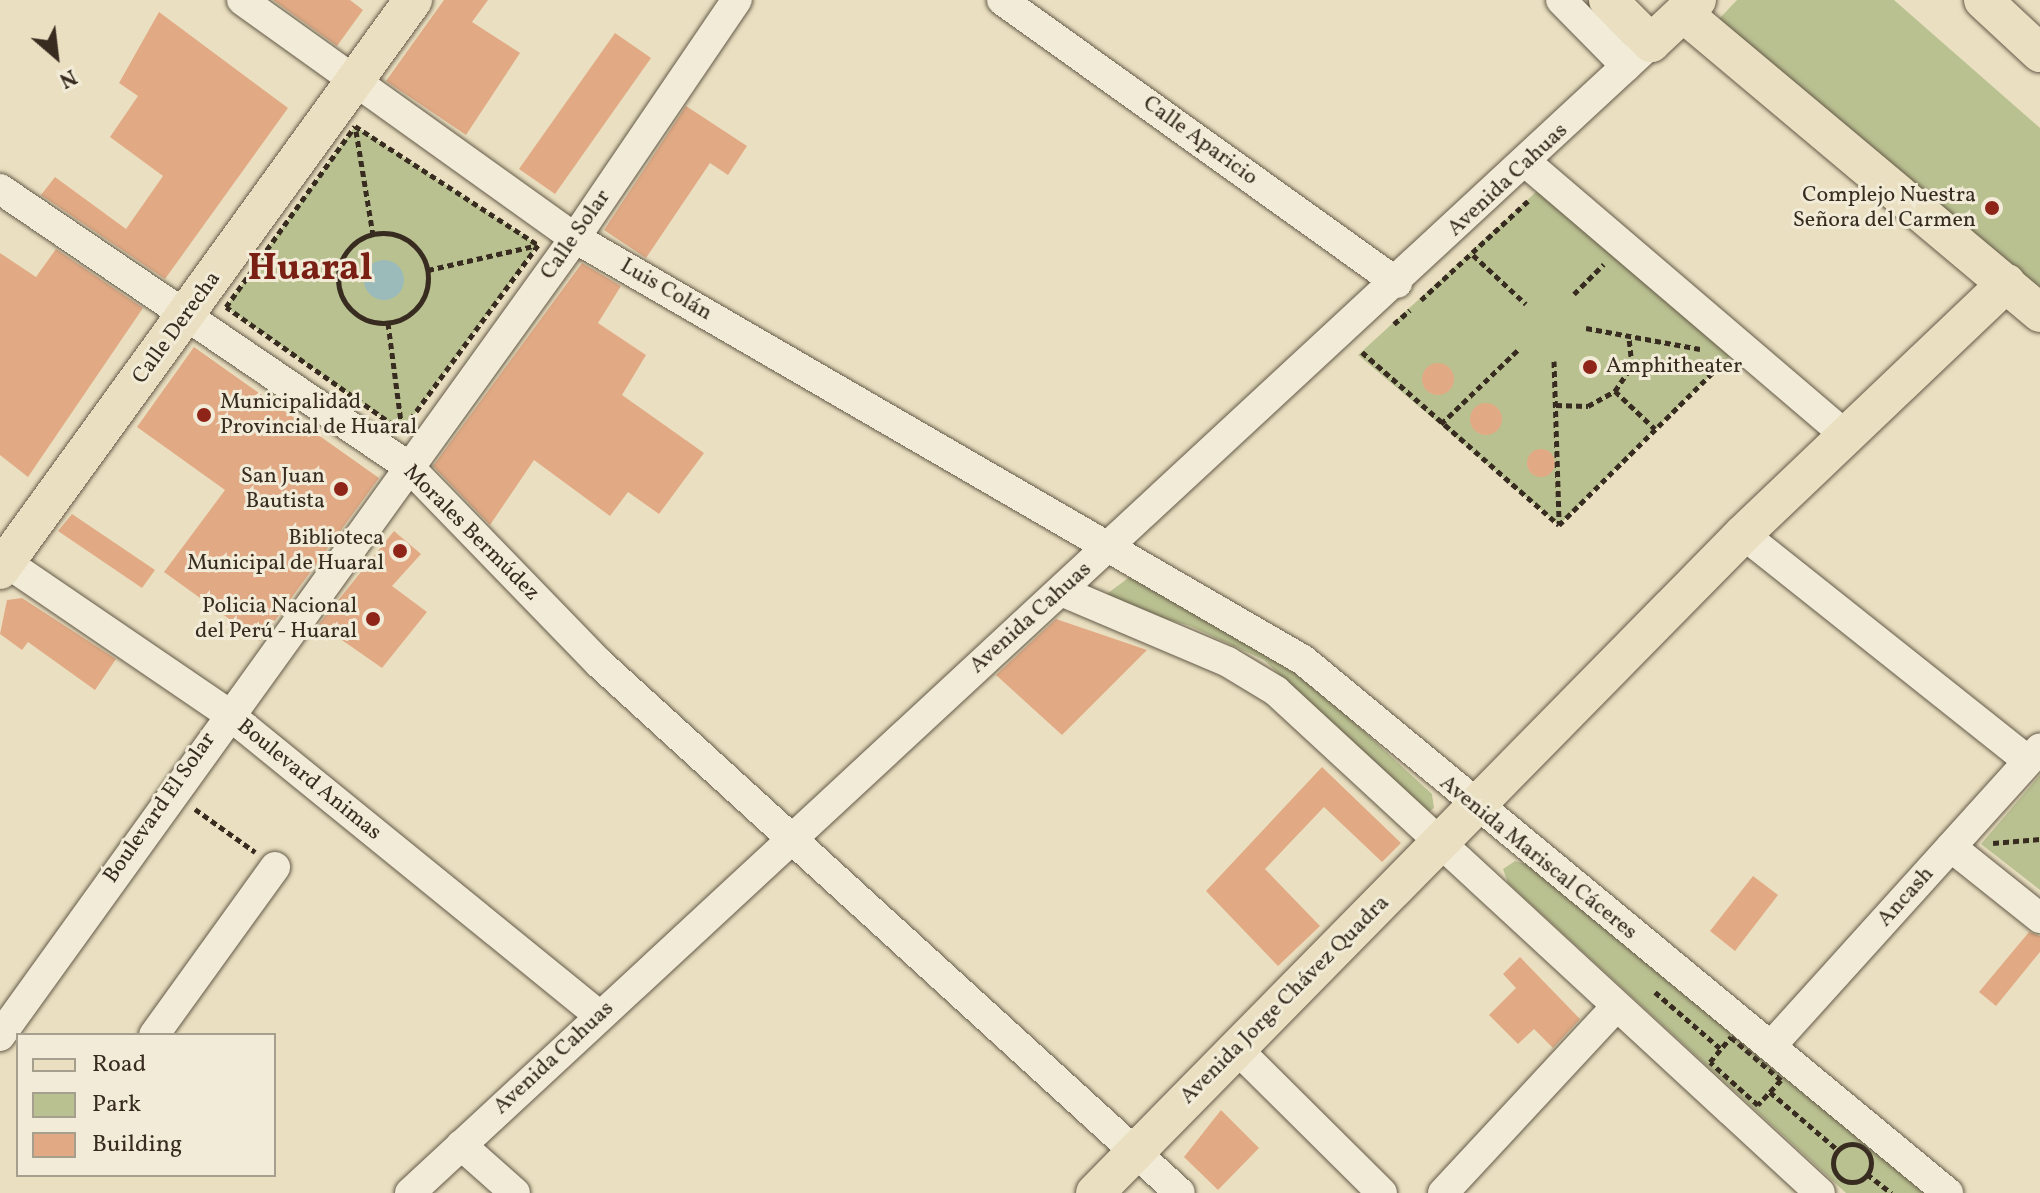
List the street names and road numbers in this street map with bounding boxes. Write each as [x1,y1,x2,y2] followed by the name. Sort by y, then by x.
[1137,91,1263,191] street label: Calle Aparicio
[1442,118,1574,242] street label: Avenida Cahuas
[535,185,617,285] street label: Calle Solar
[615,253,717,327] street label: Luis Colán
[127,267,227,389] street label: Calle Derecha
[397,459,545,607] street label: Morales Bermúdez
[965,556,1097,680] street label: Avenida Cahuas
[231,714,387,846] street label: Boulevard Animas
[98,728,222,888] street label: Boulevard El Solar
[1434,770,1642,946] street label: Avenida Mariscal Cáceres
[1872,861,1940,933] street label: Ancash
[1175,890,1395,1110] street label: Avenida Jorge Chávez Quadra
[488,996,620,1120] street label: Avenida Cahuas

